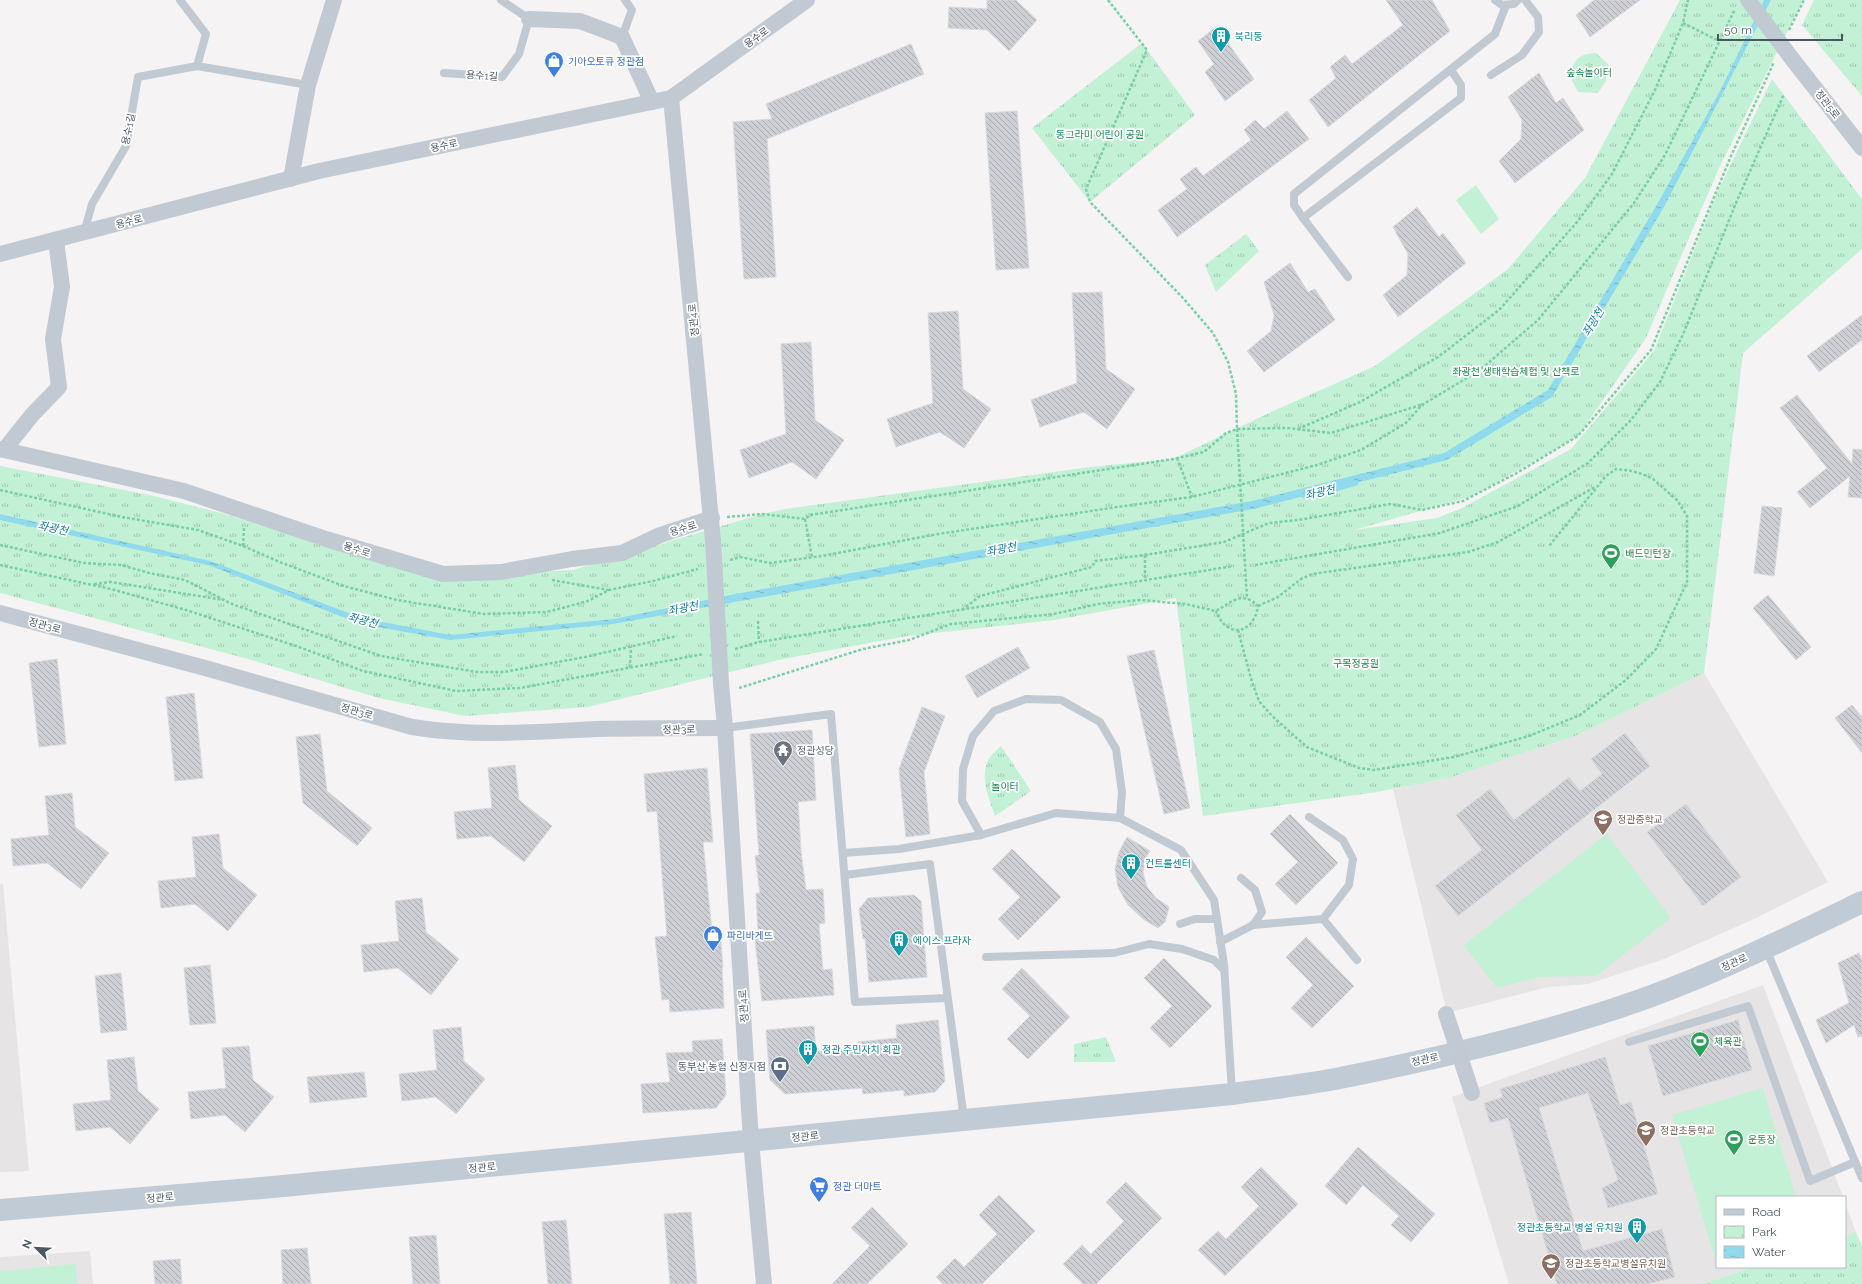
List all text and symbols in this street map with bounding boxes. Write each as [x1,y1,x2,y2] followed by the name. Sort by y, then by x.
[1718,16,1842,42] scale bar
[1724,23,1752,37] text: 50 m
[742,25,771,50] street label: 용수로
[1210,25,1232,53] building icon: 북리동
[1235,31,1263,42] place label: 북리동
[543,50,565,78] shop icon: 기아오토큐 정관점
[568,56,644,67] place label: 기아오토큐 정관점
[1566,67,1612,78] park label: 숲속놀이터
[466,69,498,82] street label: 용수1길
[1813,88,1842,121] street label: 정관5로
[120,112,137,146] street label: 용수1길
[1056,129,1144,140] park label: 동그라미 어린이 공원
[429,137,459,154] street label: 용수로
[114,213,144,230] street label: 용수로
[686,303,701,337] street label: 정관4로
[1580,304,1608,339] water label: 좌광천
[1452,366,1580,377] park label: 좌광천 생태학습체험 및 산책로
[1304,482,1338,502] water label: 좌광천
[37,519,71,538] water label: 좌광천
[668,519,698,538] street label: 용수로
[342,540,372,559] street label: 용수로
[985,540,1019,559] water label: 좌광천
[1600,542,1622,570] sports icon: 배드민턴장
[1625,548,1671,559] place label: 배드민턴장
[667,599,701,618] water label: 좌광천
[347,610,381,631] water label: 좌광천
[28,616,62,635] street label: 정관3로
[1333,658,1379,669] park label: 구목정공원
[340,702,374,721] street label: 정관3로
[662,724,696,735] street label: 정관3로
[772,739,794,767] temple icon: 정관성당
[797,745,834,756] place label: 정관성당
[991,781,1019,792] park label: 놀이터
[1592,808,1614,836] school or university icon: 정관중학교
[1617,814,1663,825] place label: 정관중학교
[1120,852,1142,880] building icon: 컨트롤센터
[1145,858,1191,869] place label: 컨트롤센터
[702,924,724,952] shop icon: 파리바게뜨
[888,929,910,957] building icon: 에이스 프라자
[727,930,773,941] place label: 파리바게뜨
[913,935,972,946] place label: 에이스 프라자
[1719,952,1749,973] street label: 정관로
[737,989,750,1023] street label: 정관4로
[1689,1030,1711,1058] sports icon: 체육관
[1714,1036,1742,1047] place label: 체육관
[797,1038,819,1066] building icon: 정관 주민자치 회관
[822,1044,902,1055] place label: 정관 주민자치 회관
[1410,1051,1440,1068] street label: 정관로
[769,1055,791,1083] bank icon: 동부산 농협 신정지점
[678,1061,766,1072] place label: 동부산 농협 신정지점
[1635,1119,1657,1147] school or university icon: 정관초등학교
[1660,1125,1715,1136] place label: 정관초등학교
[1723,1128,1745,1156] sports icon: 운동장
[791,1130,819,1143] street label: 정관로
[1748,1134,1776,1145] place label: 운동장
[468,1161,496,1174] street label: 정관로
[808,1175,830,1203] supermarket icon: 정관 더마트
[833,1181,882,1192] place label: 정관 더마트
[146,1191,174,1204] street label: 정관로
[1716,1196,1846,1268] legend
[1752,1205,1781,1219] text: Road
[1626,1216,1648,1244] building icon: 정관초등학교 병설 유치원
[1517,1222,1623,1233] place label: 정관초등학교 병설 유치원
[1752,1225,1777,1239] text: Park
[16,1228,56,1268] north arrow
[20,1238,35,1251] text: N
[1752,1245,1786,1259] text: Water
[1540,1252,1562,1280] school or university icon: 정관초등학교병설유치원
[1565,1258,1666,1269] place label: 정관초등학교병설유치원

